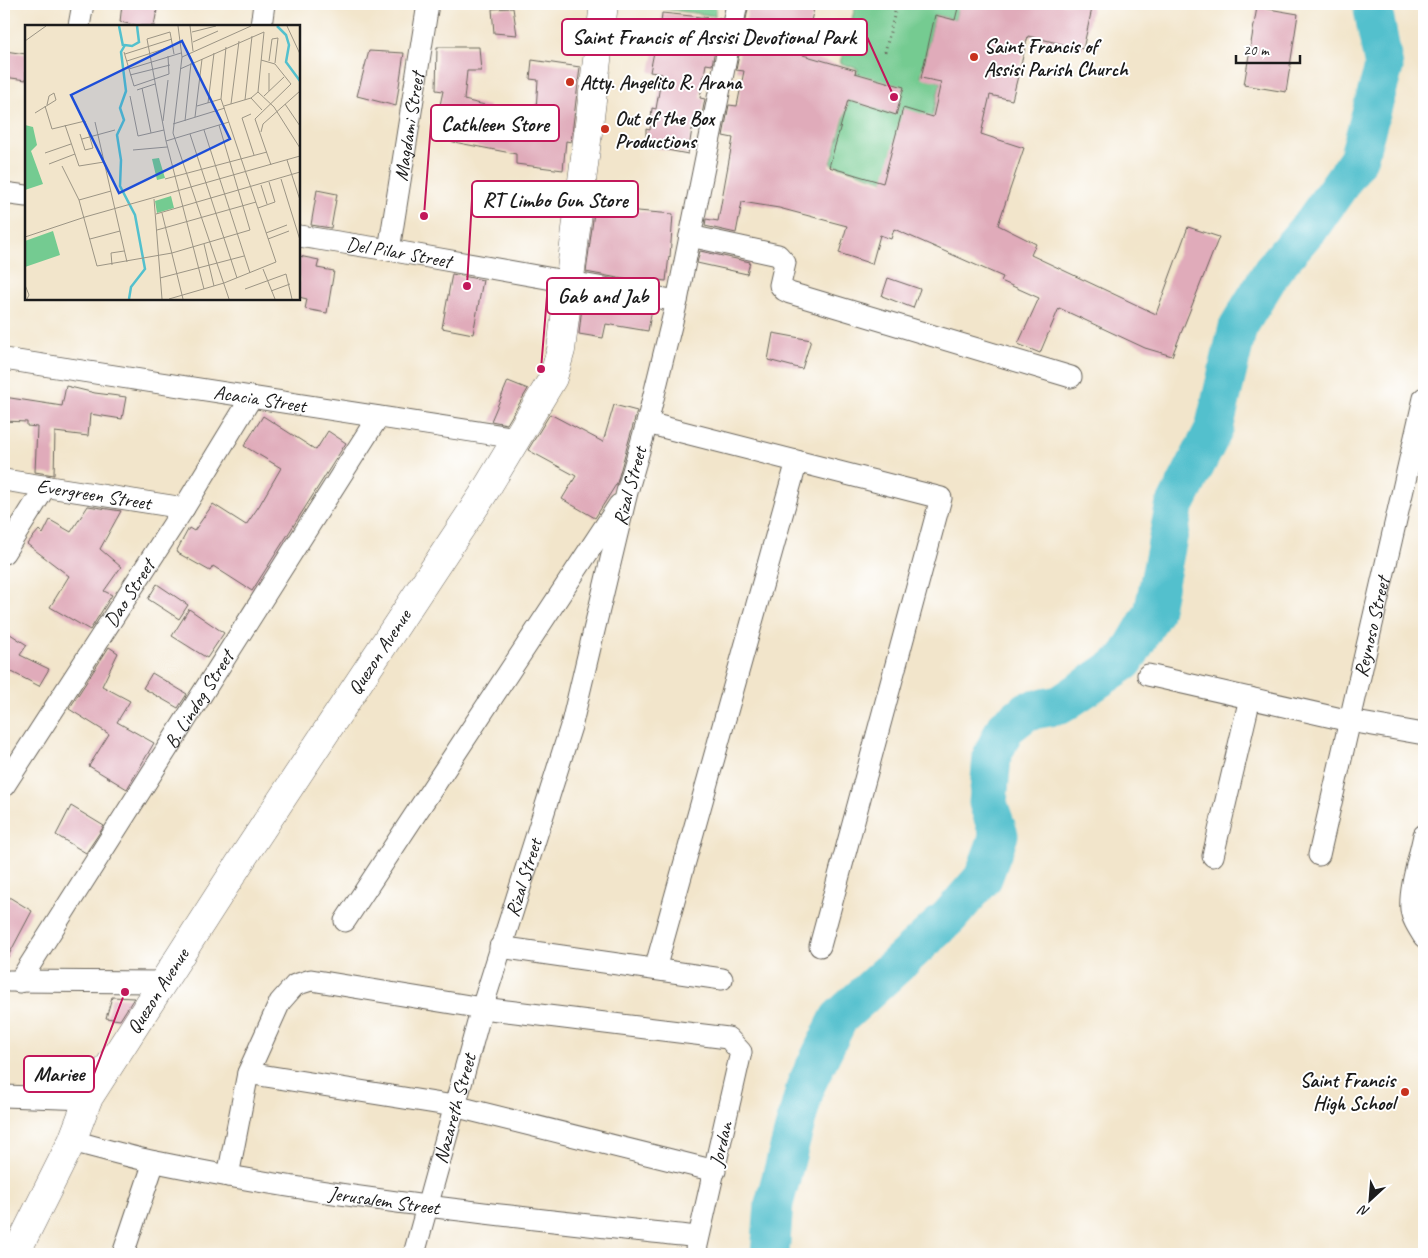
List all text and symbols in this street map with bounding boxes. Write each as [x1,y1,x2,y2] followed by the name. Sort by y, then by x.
[562,19,867,55] callout: Saint Francis of Assisi Devotional Park
[572,24,858,50] text: Saint Francis of Assisi Devotional Park
[25,25,300,300] inset map
[1236,32,1299,64] scale bar
[984,34,1129,82] place label: Saint Francis of Assisi Parish Church
[1243,41,1270,60] text: 20 m
[968,51,980,63] marker: Saint Francis of Assisi Parish Church
[388,67,430,183] street label: Magdami Street
[580,70,743,95] place label: Atty. Angelito R. Arana
[564,76,576,88] marker: Atty. Angelito R. Arana
[431,105,559,141] callout: Cathleen Store
[615,106,716,154] place label: Out of the Box Productions
[441,111,551,137] text: Cathleen Store
[599,123,611,135] marker: Out of the Box Productions
[472,181,638,217] callout: RT Limbo Gun Store
[482,187,630,213] text: RT Limbo Gun Store
[344,231,457,274] street label: Del Pilar Street
[547,278,659,314] callout: Gab and Jab
[558,283,650,309] text: Gab and Jab
[212,379,310,418] street label: Acacia Street
[607,442,653,528] street label: Rizal Street
[35,473,155,516] street label: Evergreen Street
[98,552,162,631] street label: Dao Street
[1348,571,1396,680] street label: Reynoso Street
[342,603,417,699] street label: Quezon Avenue
[158,643,241,753] street label: B. Lindog Street
[499,833,548,920] street label: Rizal Street
[121,942,195,1038] street label: Quezon Avenue
[427,1049,482,1166] street label: Nazareth Street
[24,1056,94,1092] callout: Mariee
[34,1061,86,1087] text: Mariee
[1300,1068,1398,1116] place label: Saint Francis High School
[1399,1086,1411,1098] marker: Saint Francis High School
[704,1118,738,1170] street label: Jordan
[1346,1176,1396,1226] north arrow
[326,1180,443,1220] street label: Jerusalem Street
[1355,1201,1372,1221] text: N

